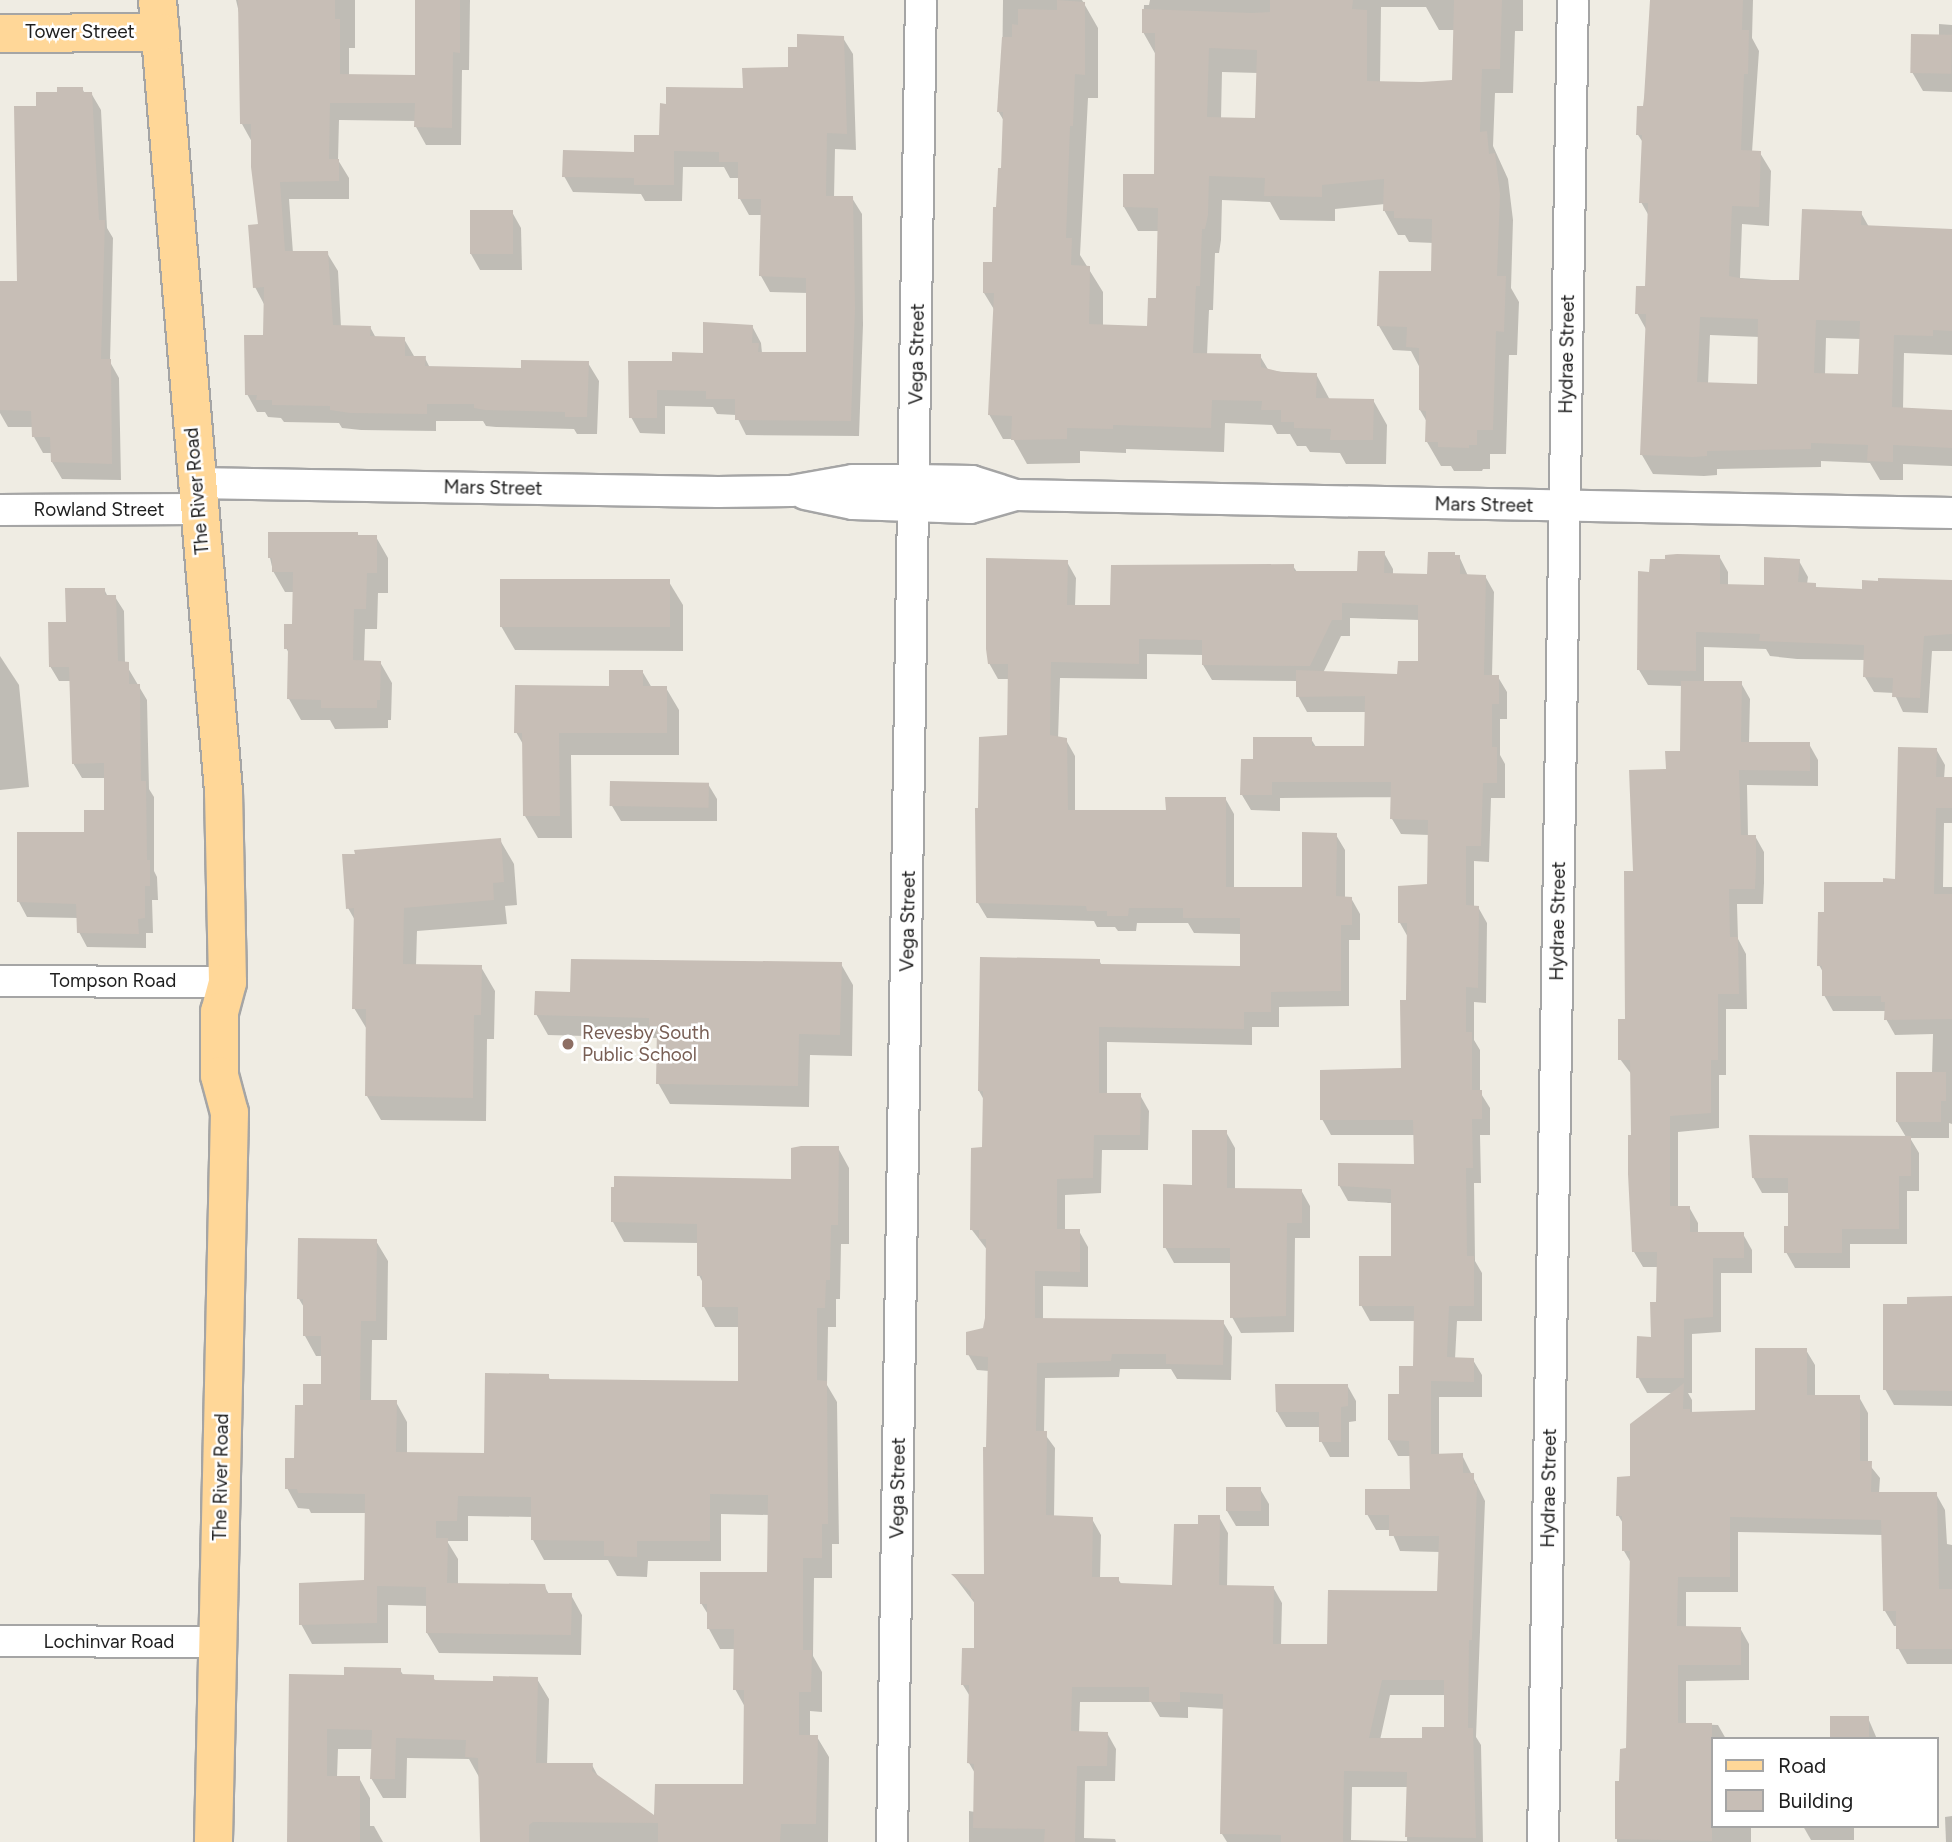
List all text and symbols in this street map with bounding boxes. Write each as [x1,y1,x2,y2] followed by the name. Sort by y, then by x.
[25,21,135,43] street label: Tower Street
[1555,294,1579,414] street label: Hydrae Street
[905,303,929,405] street label: Vega Street
[180,427,214,555] street label: The River Road
[443,476,543,500] street label: Mars Street
[1434,493,1534,517] street label: Mars Street
[33,499,165,521] street label: Rowland Street
[1546,861,1570,981] street label: Hydrae Street
[896,870,920,972] street label: Vega Street
[50,970,176,992] street label: Tompson Road
[582,1022,710,1066] place label: Revesby South Public School
[560,1036,576,1052] marker: Revesby South Public School
[208,1413,234,1541] street label: The River Road
[1537,1428,1561,1548] street label: Hydrae Street
[886,1437,910,1539] street label: Vega Street
[44,1631,174,1653] street label: Lochinvar Road
[1710,1737,1938,1828] legend
[1778,1753,1826,1778] text: Road
[1778,1788,1853,1813] text: Building

